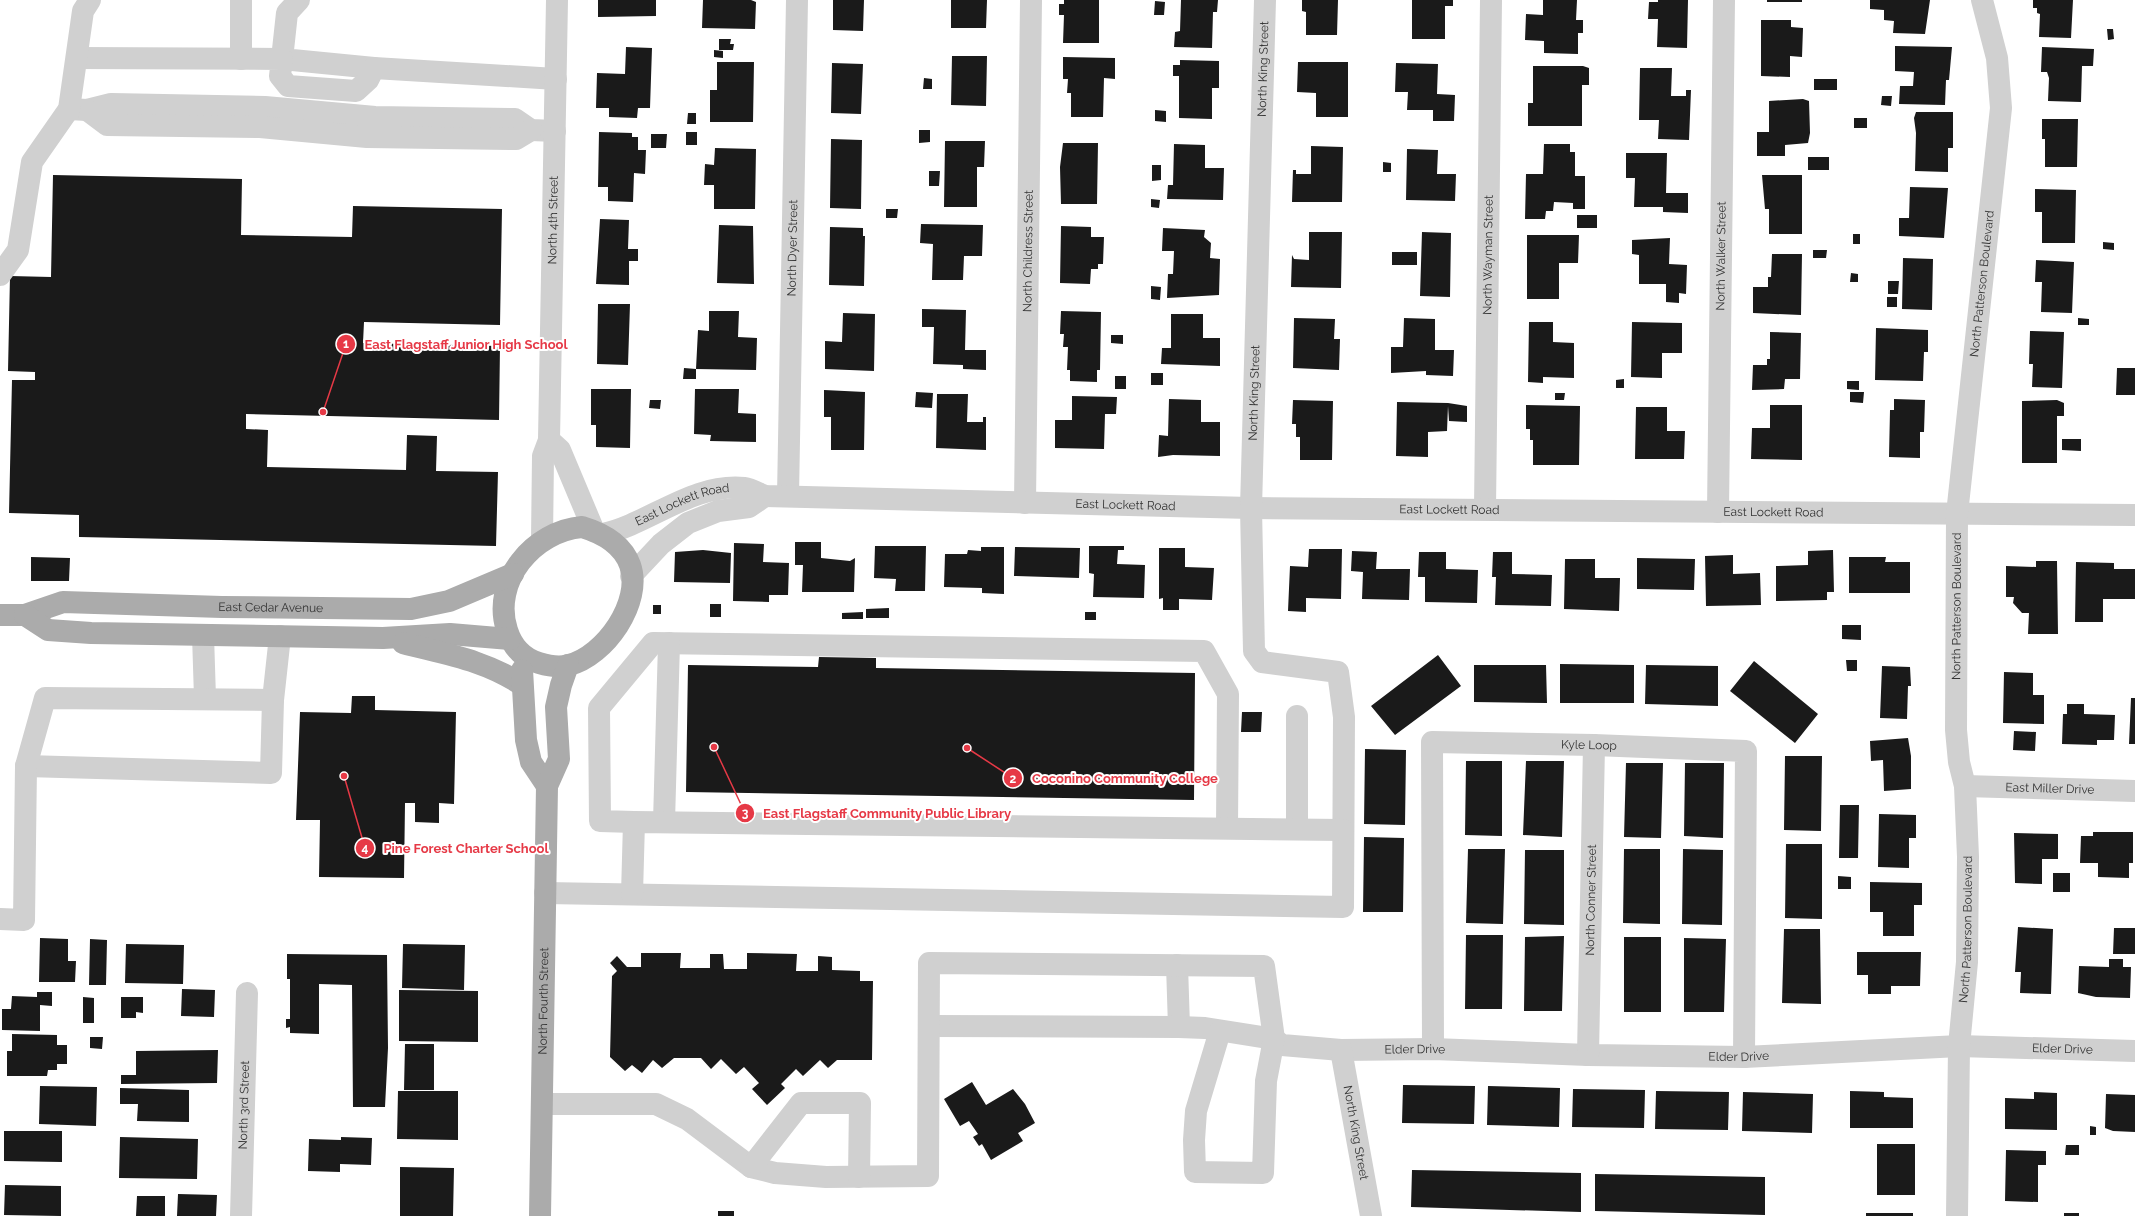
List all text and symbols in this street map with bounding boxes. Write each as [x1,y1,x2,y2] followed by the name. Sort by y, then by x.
[1255,21,1271,117] street label: North King Street
[545,176,561,265] street label: North 4th Street
[1020,190,1036,312] street label: North Childress Street
[1480,195,1496,315] street label: North Wayman Street
[785,199,800,297] street label: North Dyer Street
[1713,201,1729,311] street label: North Walker Street
[1967,210,1997,358] street label: North Patterson Boulevard
[336,332,576,357] callout: East Flagstaff Junior High School
[343,337,349,351] text: 1
[364,337,568,352] text: East Flagstaff Junior High School
[1246,345,1262,441] street label: North King Street
[633,481,730,529] street label: East Lockett Road
[1075,497,1176,513] street label: East Lockett Road
[1399,502,1500,517] street label: East Lockett Road
[1723,505,1824,520] street label: East Lockett Road
[1949,533,1964,680] street label: North Patterson Boulevard
[218,600,323,615] street label: East Cedar Avenue
[1561,737,1617,753] street label: Kyle Loop
[1003,766,1226,791] callout: Coconino Community College
[1032,771,1218,786] text: Coconino Community College
[1010,772,1017,786] text: 2
[2005,780,2095,797] street label: East Miller Drive
[735,801,1020,826] callout: East Flagstaff Community Public Library
[742,806,749,820] text: 3
[763,806,1011,821] text: East Flagstaff Community Public Library
[355,836,557,861] callout: Pine Forest Charter School
[362,841,369,855] text: 4
[383,841,549,856] text: Pine Forest Charter School
[1583,844,1599,956] street label: North Conner Street
[1956,856,1975,1004] street label: North Patterson Boulevard
[536,947,551,1055] street label: North Fourth Street
[2032,1041,2093,1057] street label: Elder Drive
[1384,1042,1446,1057] street label: Elder Drive
[1708,1049,1769,1064] street label: Elder Drive
[236,1060,252,1150] street label: North 3rd Street
[1341,1084,1371,1181] street label: North King Street

